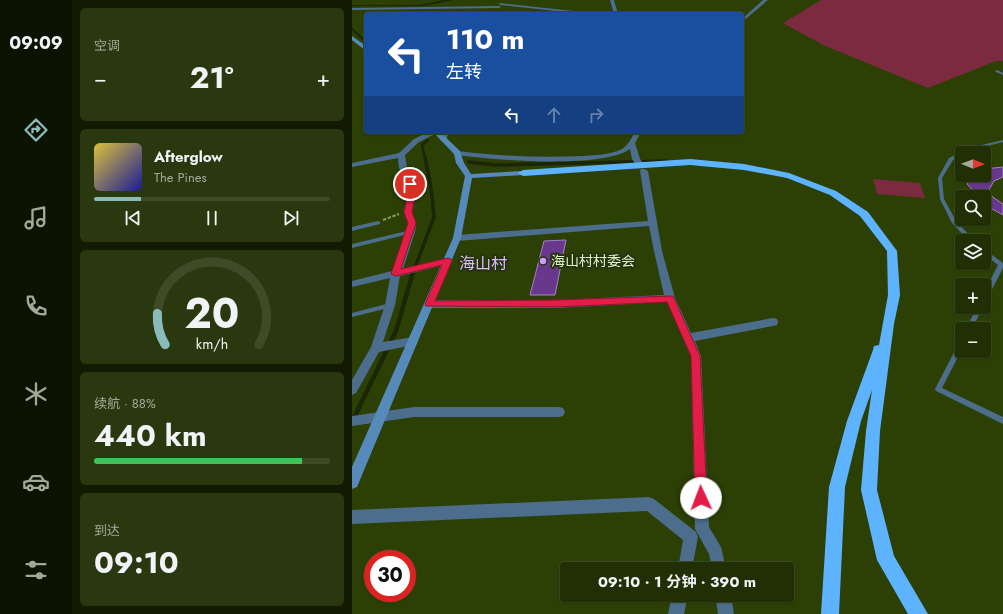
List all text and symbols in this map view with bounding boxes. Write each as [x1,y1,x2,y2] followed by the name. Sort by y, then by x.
[446,19,524,60] text: 110 m
[380,28,432,80] icon: left
[9,30,63,56] text: 09:09
[94,36,120,55] text: 空调
[190,56,234,99] text: 21°
[446,59,482,85] text: 左转
[94,62,107,94] text: −
[316,62,330,94] text: +
[501,104,523,126] icon: left
[543,104,565,126] icon: ahead
[585,104,607,126] icon: right
[22,116,50,144] icon: directions
[154,146,223,168] text: Afterglow
[955,146,991,182] north arrow
[955,146,991,358] map controls
[393,167,427,201] pin
[154,168,207,187] text: The Pines
[399,173,421,195] icon: arrive
[955,190,991,226] button: search
[22,204,50,232] icon: music
[122,207,144,229] icon: previous
[201,207,223,229] icon: pause
[280,207,302,229] icon: next
[955,234,991,270] button: layers
[551,251,635,271] place label: 海山村村委会
[459,252,507,275] district label: 海山村
[538,256,548,266] marker: 海山村村委会
[955,278,991,314] button: +
[185,283,239,344] text: 20
[22,292,50,320] icon: phone
[955,322,991,358] button: −
[196,334,228,354] text: km/h
[22,380,50,408] icon: climate
[94,394,156,413] text: 续航 · 88%
[94,414,207,457] text: 440 km
[22,468,50,496] icon: car
[680,477,722,519] position arrow
[94,521,120,540] text: 到达
[94,541,179,584] text: 09:10
[364,550,416,602] speed limit sign: 30
[22,556,50,584] icon: filters
[598,571,756,593] text: 09:10 · 1 分钟 · 390 m

